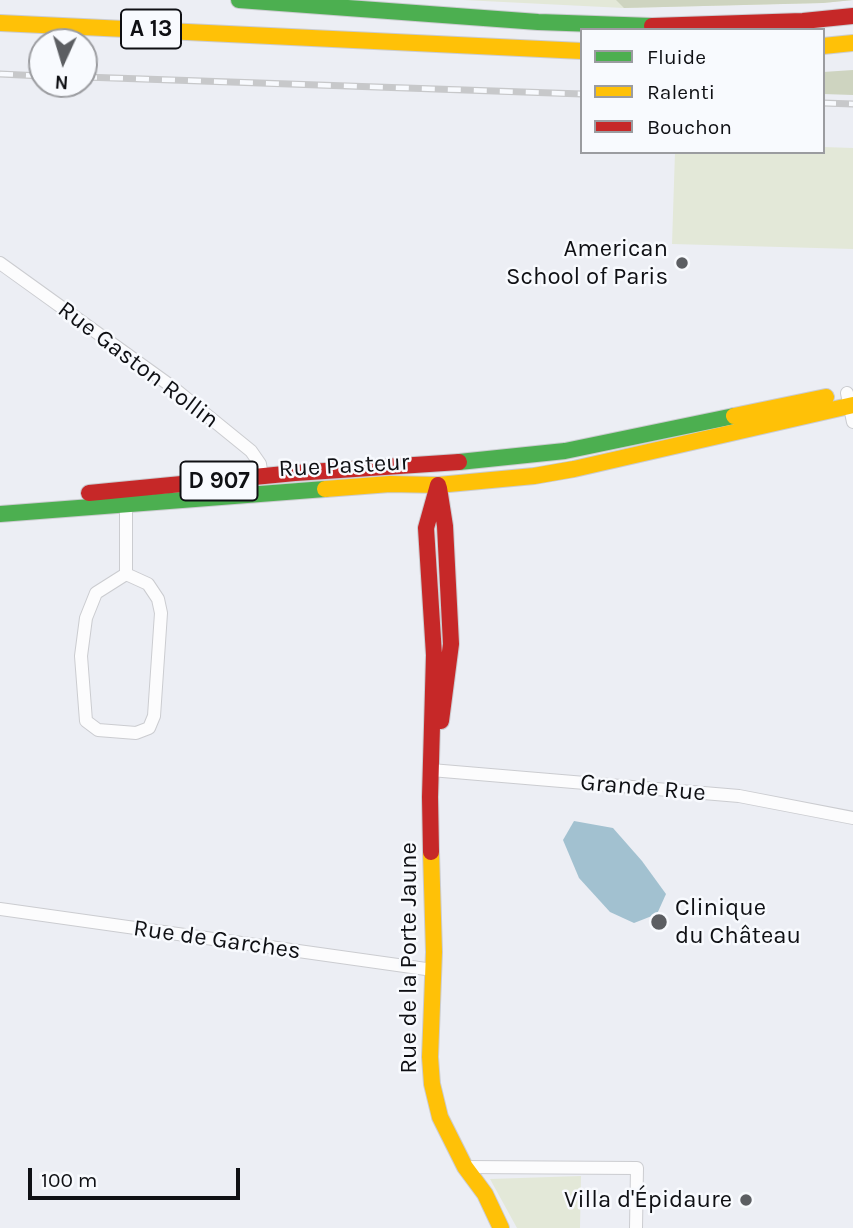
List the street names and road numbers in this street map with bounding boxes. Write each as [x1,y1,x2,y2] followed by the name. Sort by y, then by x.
[121,10,181,48] road number: A 13
[52,295,224,435] street label: Rue Gaston Rollin
[278,448,410,484] street label: Rue Pasteur
[180,461,258,500] road number: D 907
[579,768,707,808] street label: Grande Rue
[395,842,423,1074] street label: Rue de la Porte Jaune
[131,914,303,966] street label: Rue de Garches

